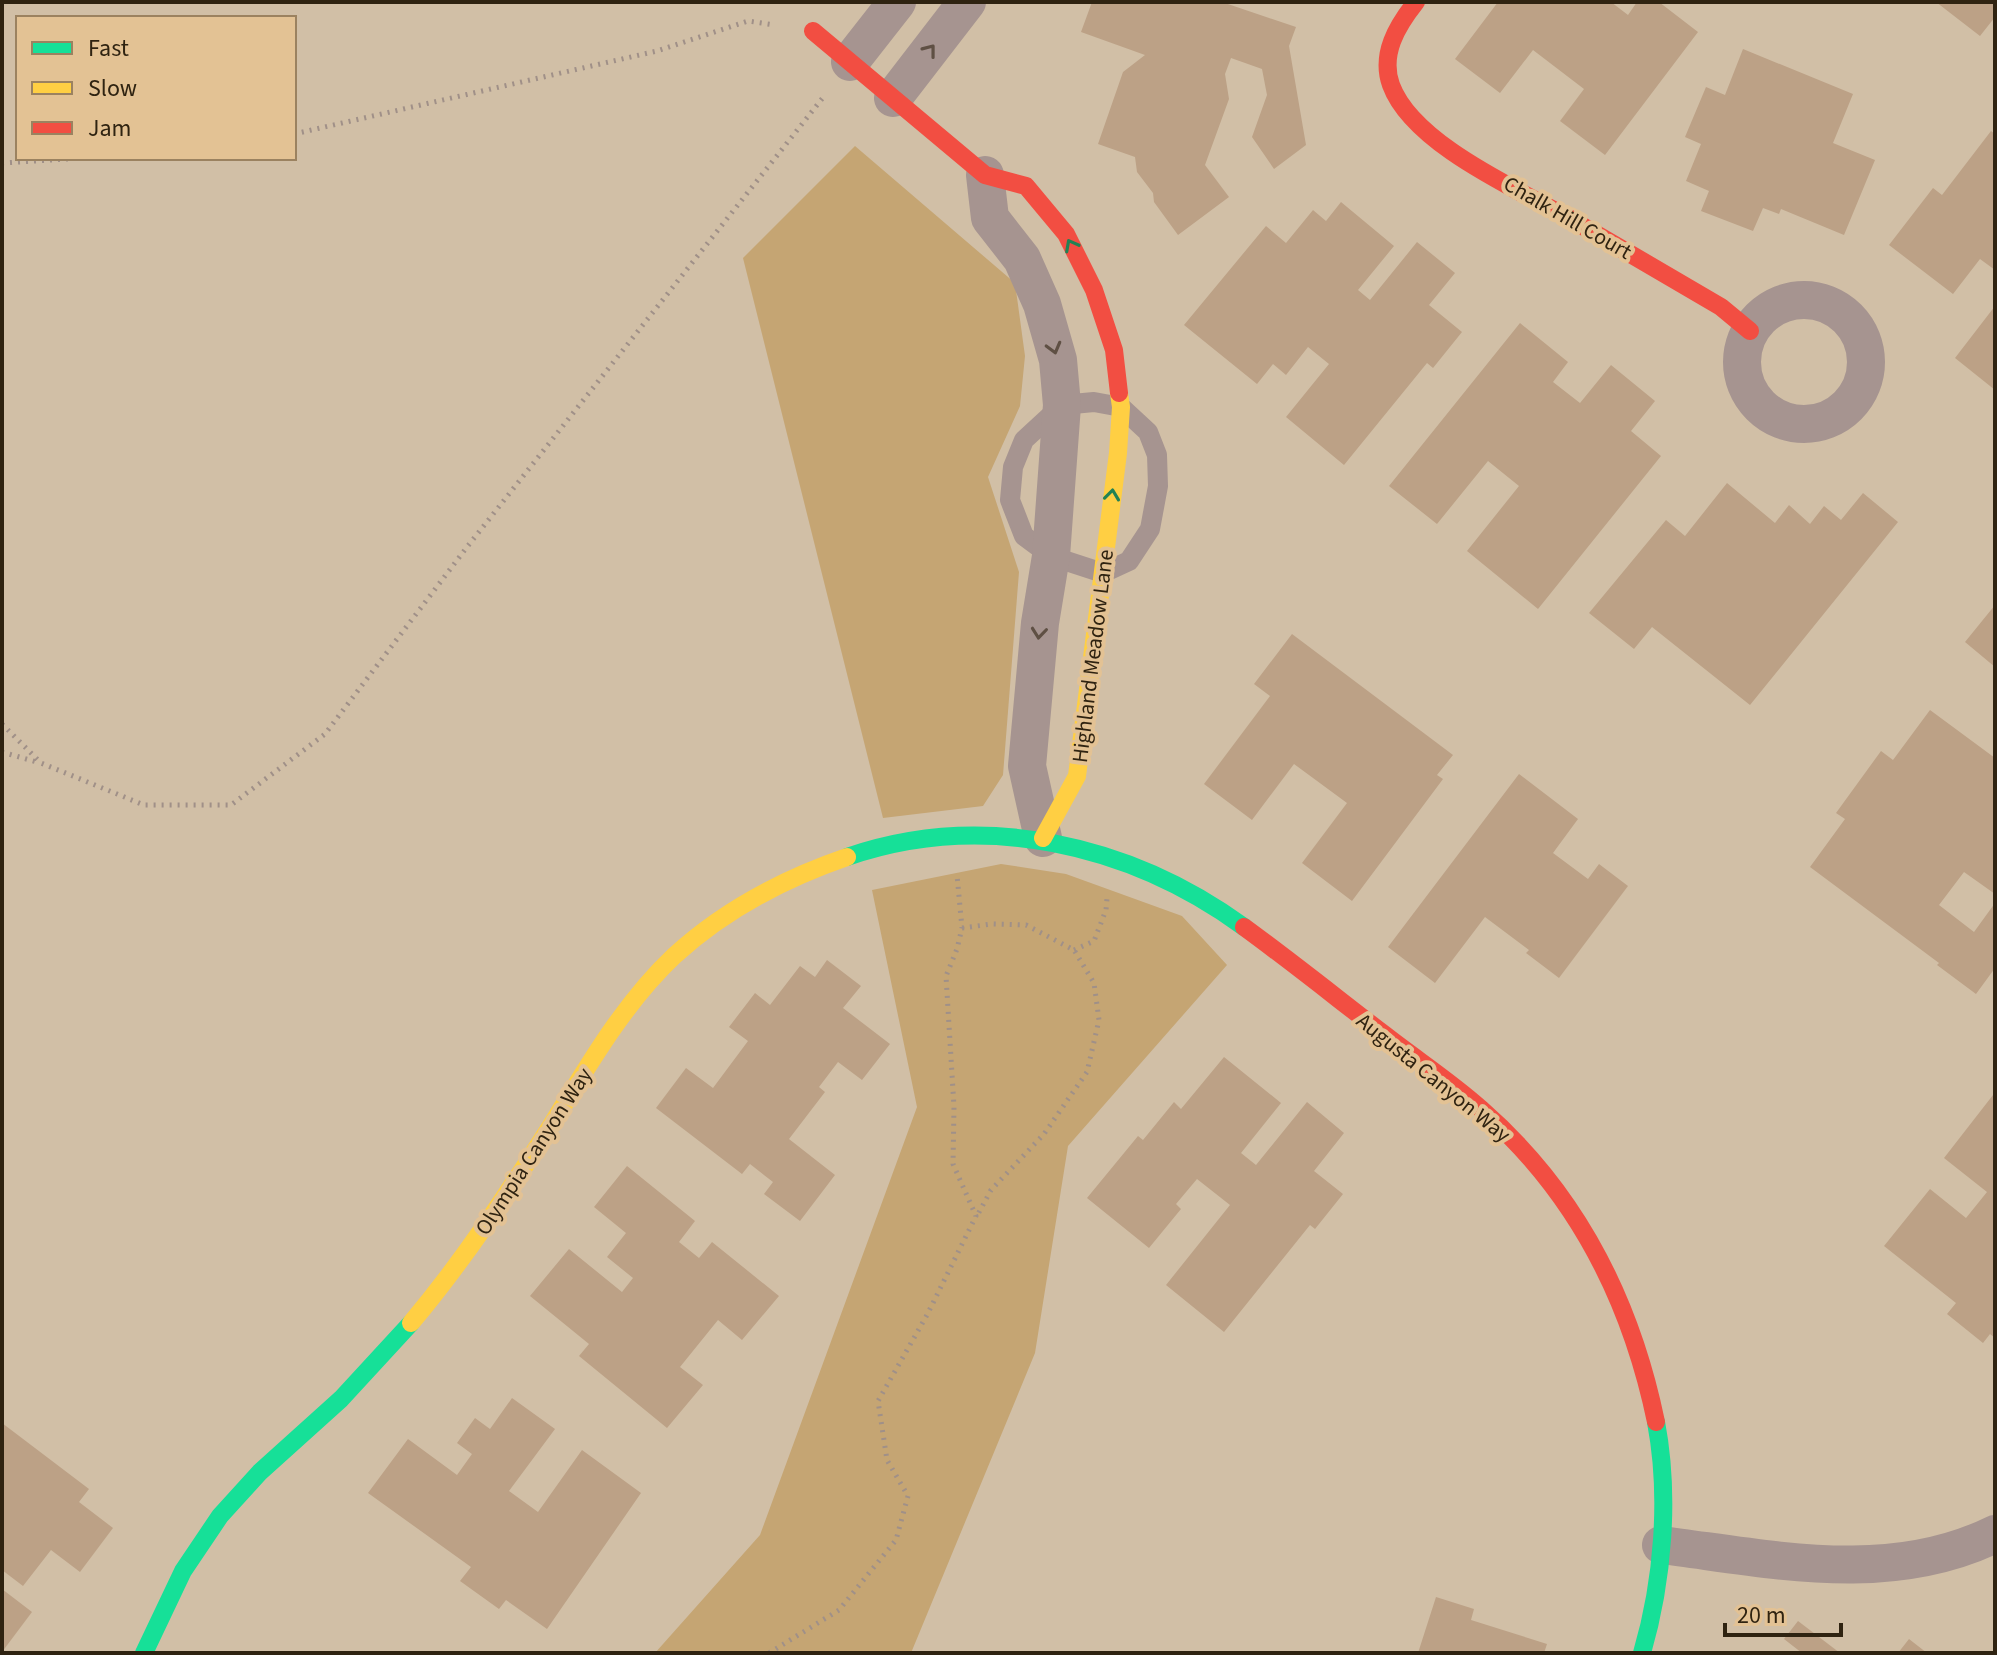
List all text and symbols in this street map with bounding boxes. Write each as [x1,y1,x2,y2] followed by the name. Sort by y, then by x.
[16,16,296,160] legend
[88,31,129,66] text: Fast
[921,44,935,59] one-way arrow
[88,71,137,106] text: Slow
[88,111,132,146] text: Jam
[1497,168,1638,268] street label: Chalk Hill Court
[1066,239,1081,253] one-way arrow
[1045,340,1062,354] one-way arrow
[1104,489,1121,502] one-way arrow
[1064,547,1122,765] street label: Highland Meadow Lane
[1031,627,1048,640] one-way arrow
[1349,1005,1518,1151] street label: Augusta Canyon Way
[467,1061,601,1242] street label: Olympia Canyon Way
[1725,1587,1841,1637] scale bar
[1737,1598,1786,1633] text: 20 m

